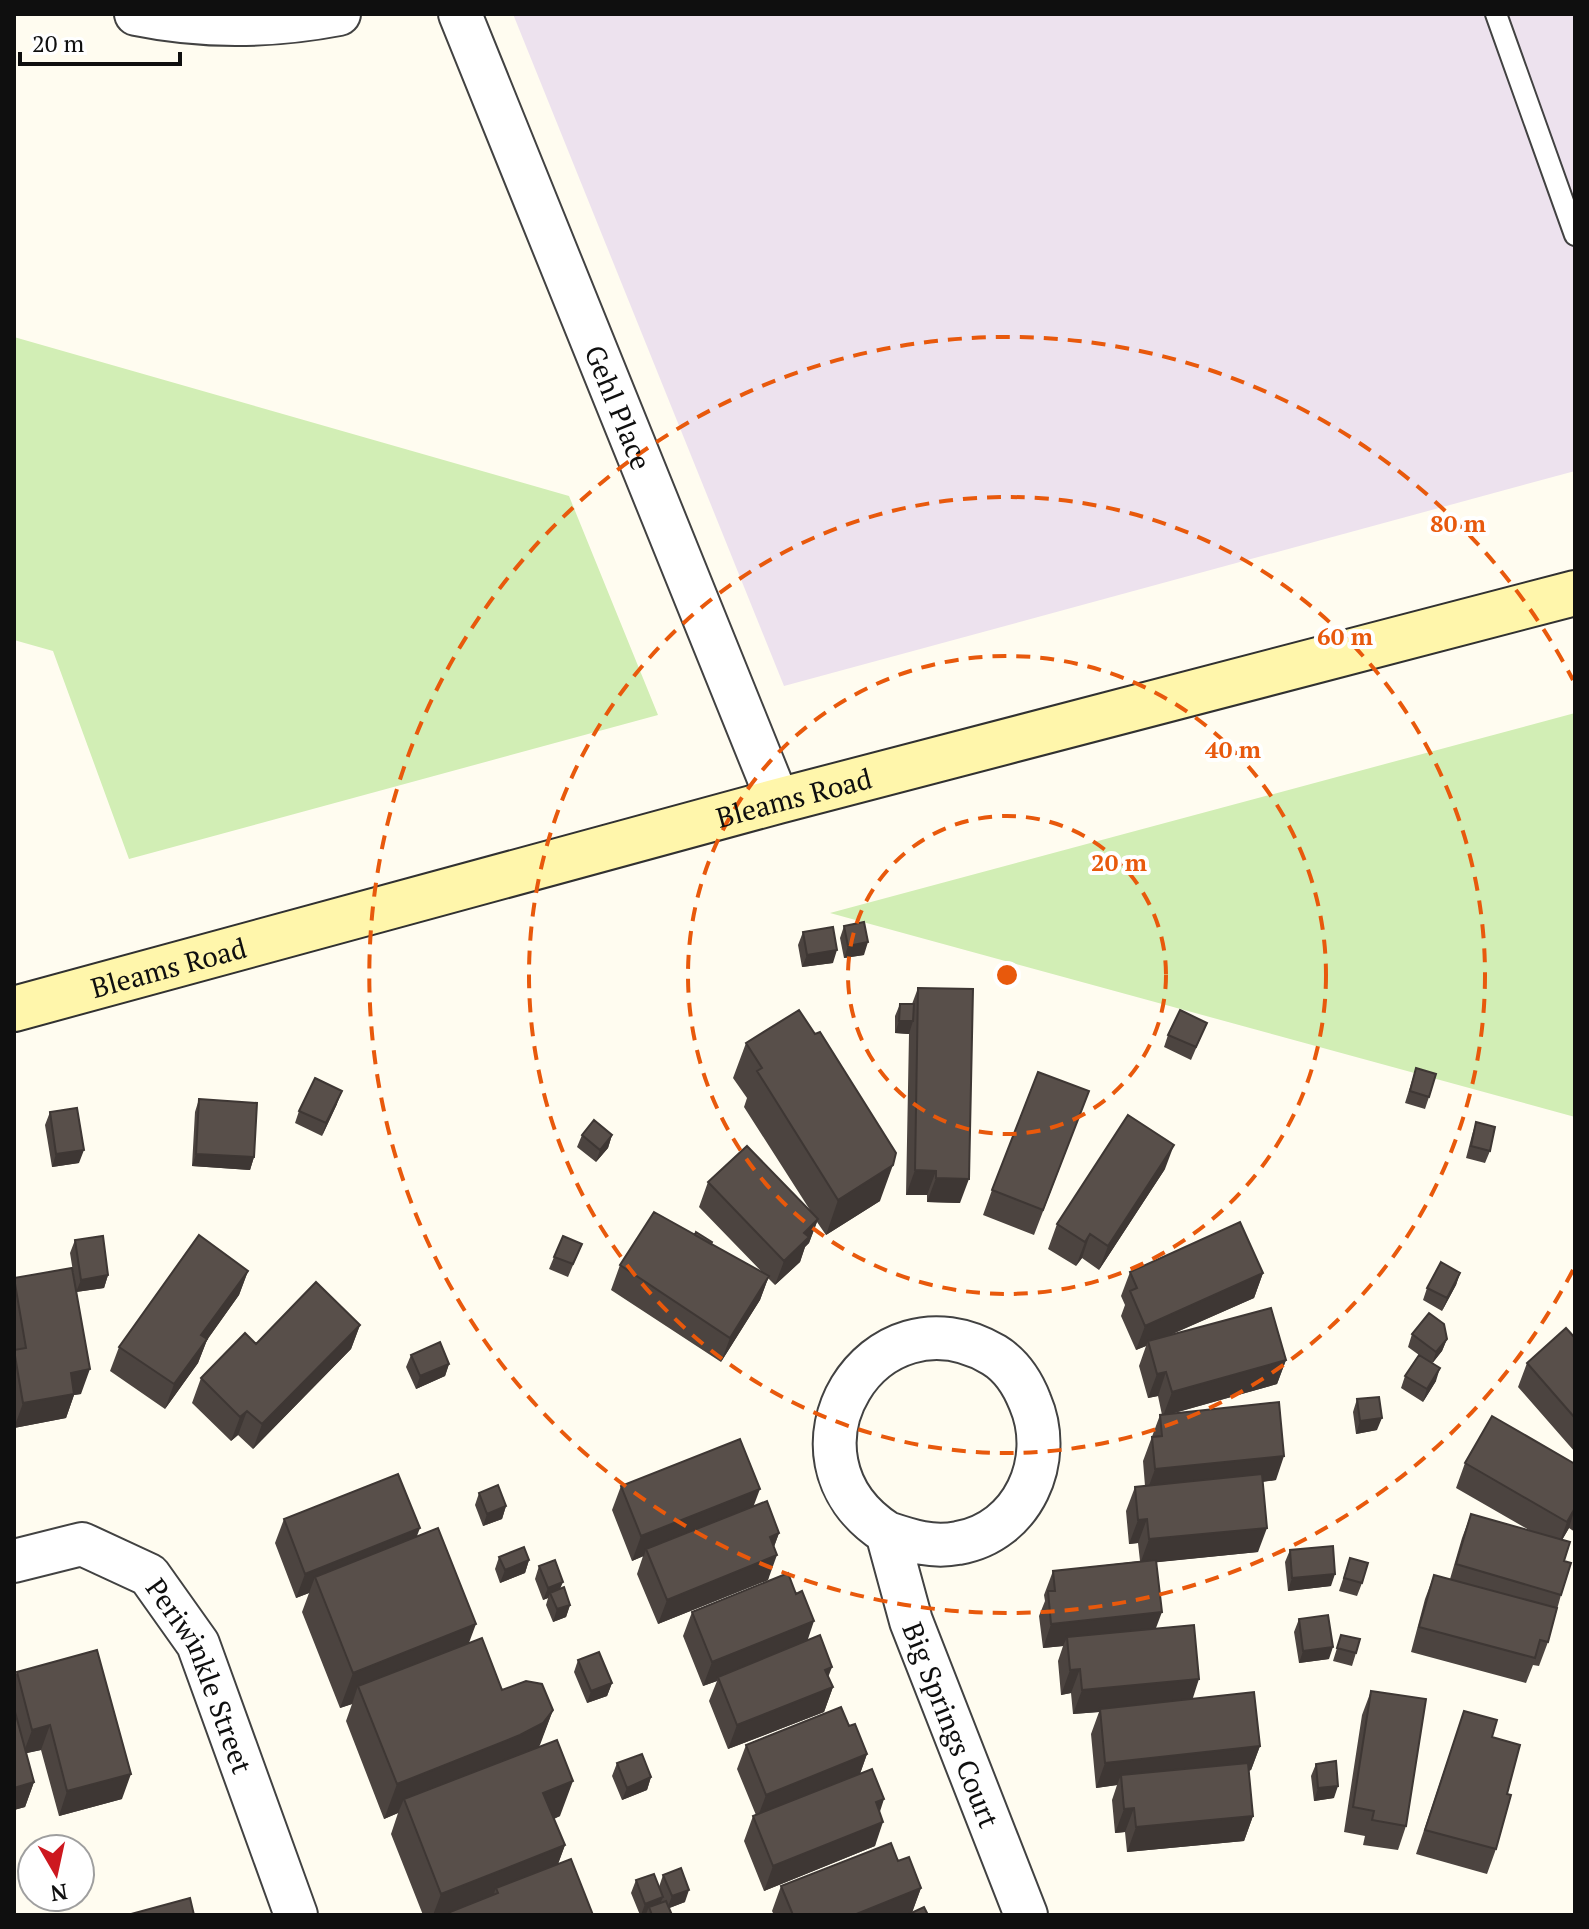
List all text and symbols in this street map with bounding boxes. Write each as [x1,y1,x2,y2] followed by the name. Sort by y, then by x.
[20,16,180,66] scale bar
[32,27,84,59] text: 20 m
[577,339,661,475] street label: Gehl Place
[1430,507,1486,539] text: 80 m
[1317,620,1373,652] text: 60 m
[1205,733,1261,765] text: 40 m
[712,759,876,836] street label: Bleams Road
[1091,846,1147,878] text: 20 m
[87,928,250,1006] street label: Bleams Road
[993,961,1021,989] centre of rings
[138,1570,262,1779] street label: Periwinkle Street
[895,1617,1009,1833] street label: Big Springs Court
[16,1833,96,1913] north arrow
[48,1878,70,1909] text: N

